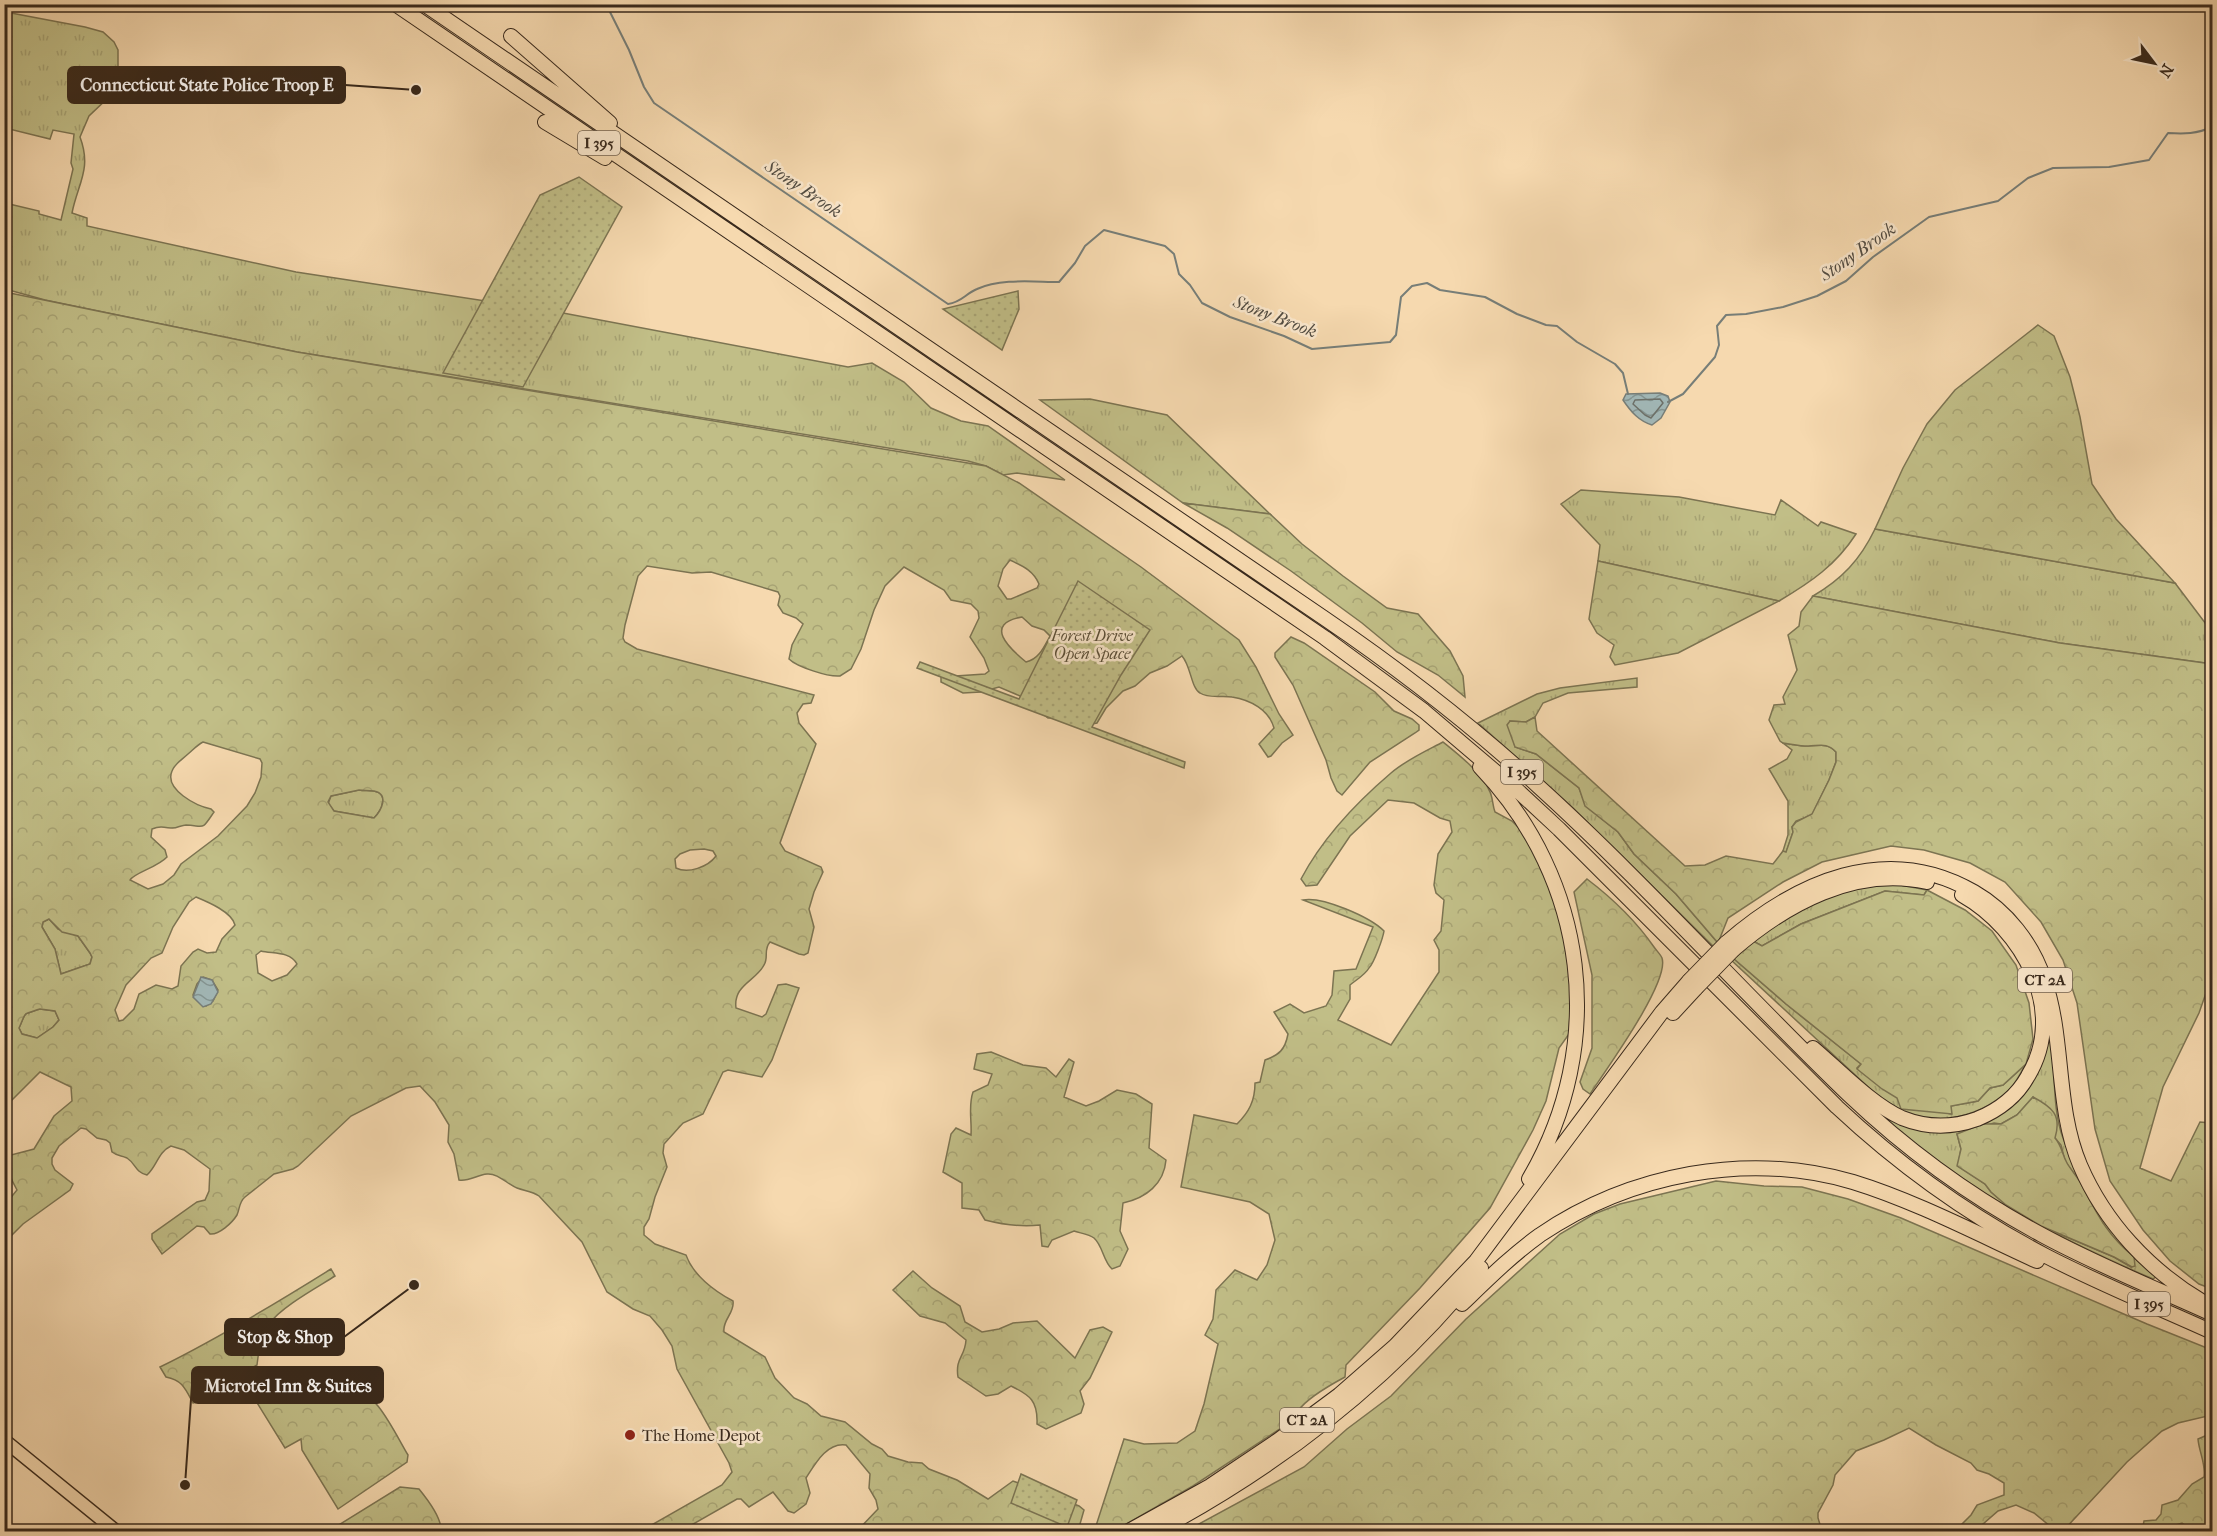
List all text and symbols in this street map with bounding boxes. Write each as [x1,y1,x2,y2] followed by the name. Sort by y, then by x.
[2124,33,2184,93] north arrow
[2155,61,2178,82] text: N
[68,67,345,103] callout: Connecticut State Police Troop E
[80,75,334,96] text: Connecticut State Police Troop E
[578,131,620,155] road number: I 395
[760,155,845,222] water label: Stony Brook
[1815,218,1900,286] water label: Stony Brook
[1229,291,1320,343] water label: Stony Brook
[1050,626,1133,663] park label: Forest Drive Open Space
[1501,760,1543,784] road number: I 395
[2018,968,2072,992] road number: CT 2A
[2128,1292,2170,1316] road number: I 395
[225,1319,344,1355] callout: Stop & Shop
[237,1327,333,1348] text: Stop & Shop
[192,1367,383,1403] callout: Microtel Inn & Suites
[203,1376,372,1397] text: Microtel Inn & Suites
[1280,1408,1334,1432] road number: CT 2A
[642,1426,761,1445] place label: The Home Depot
[623,1428,637,1442] marker: The Home Depot

